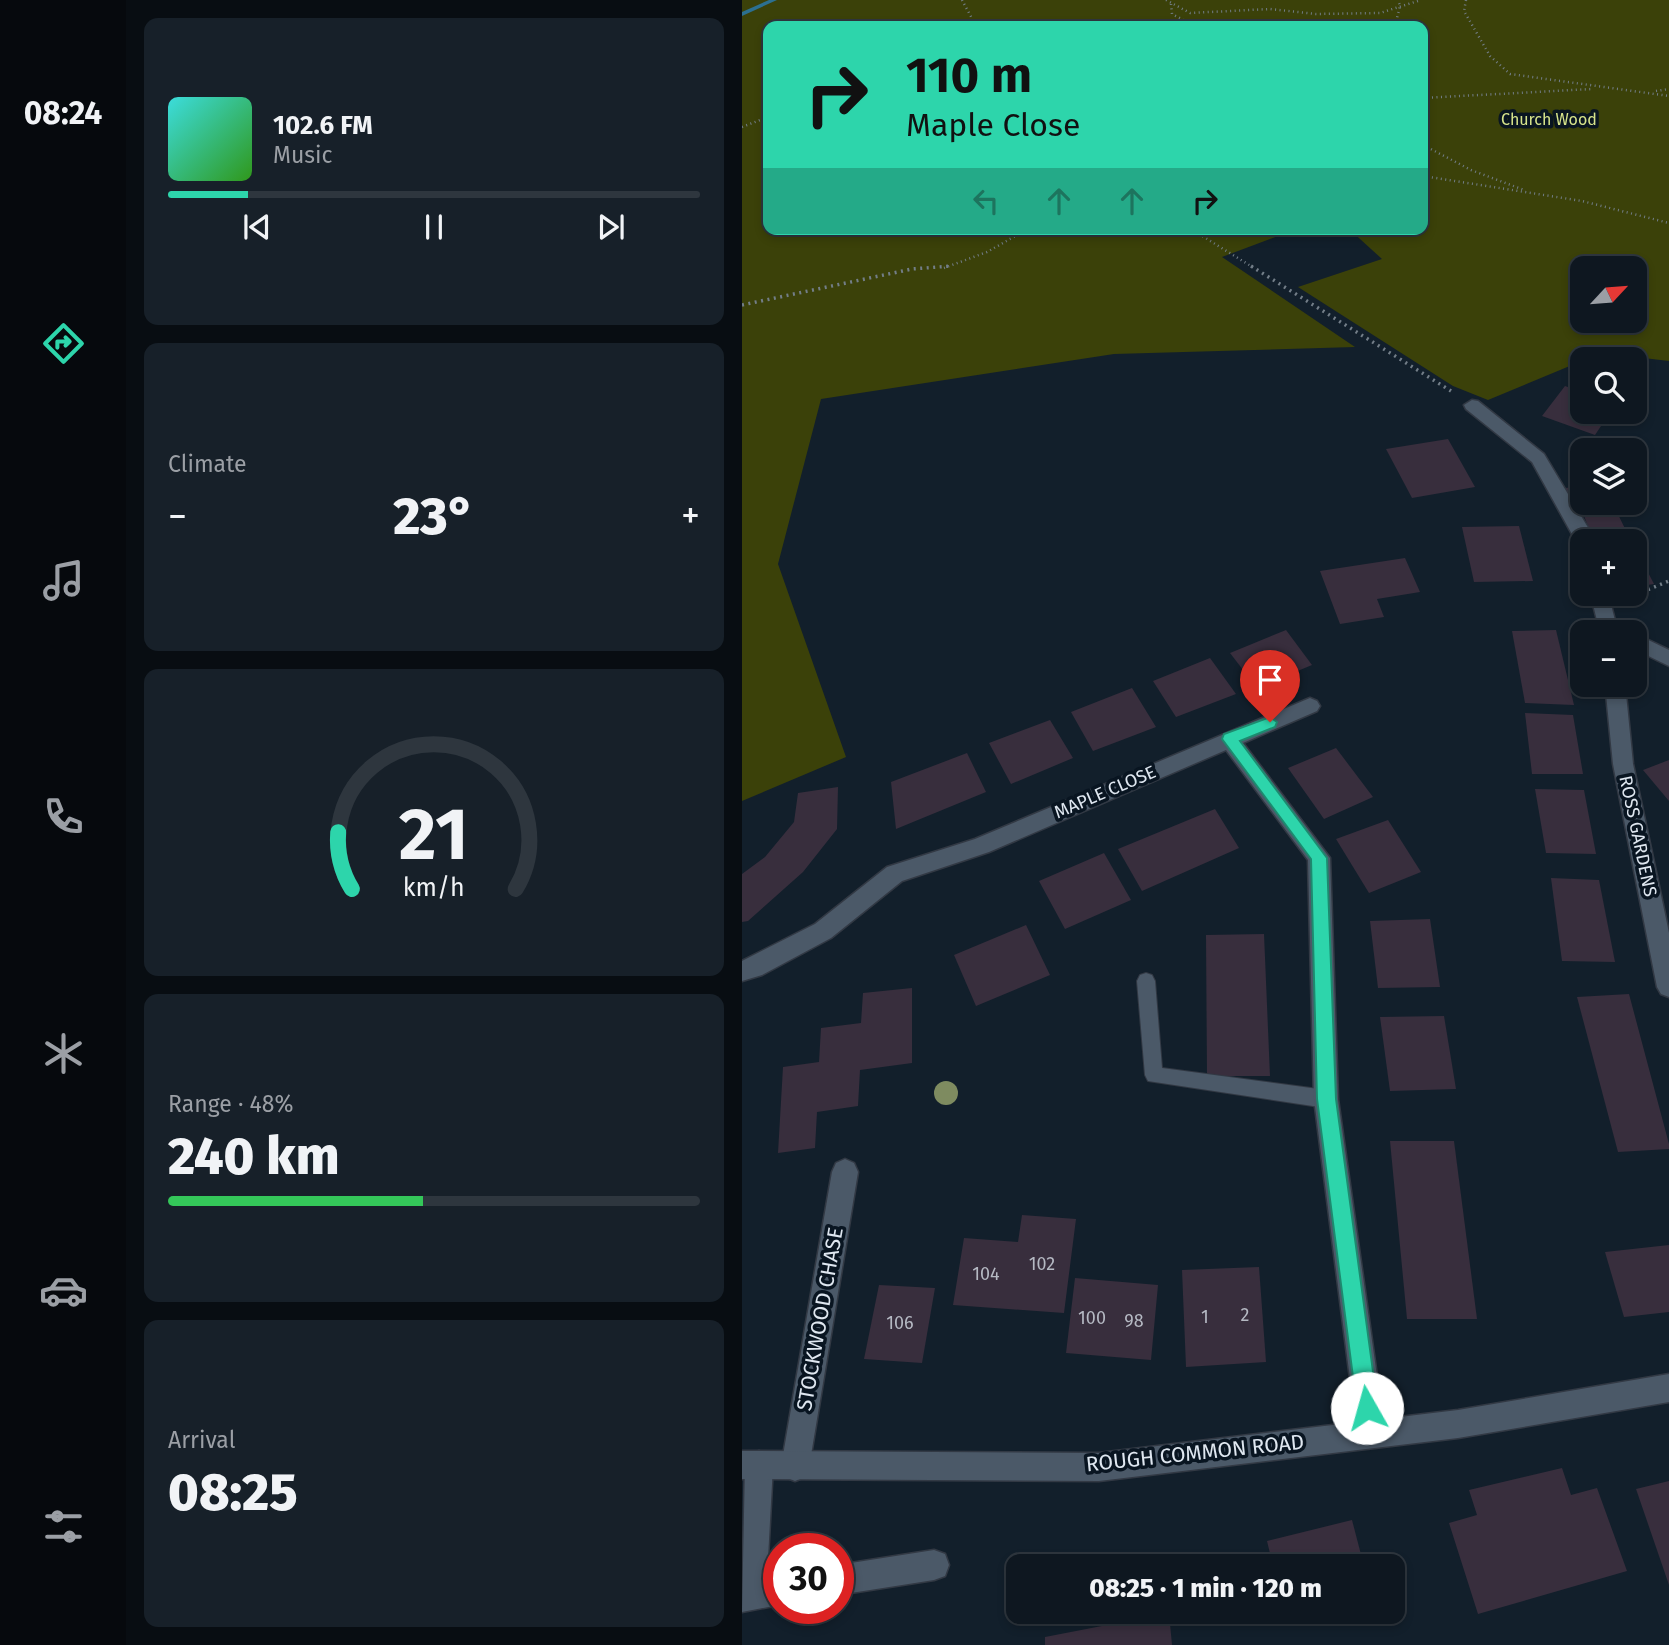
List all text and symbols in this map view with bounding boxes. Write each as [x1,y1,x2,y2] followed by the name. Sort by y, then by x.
[906,46,1032,105] text: 110 m
[791,49,882,140] icon: right
[24,94,102,132] text: 08:24
[906,106,1080,144] text: Maple Close
[273,110,373,141] text: 102.6 FM
[1501,110,1597,129] park label: Church Wood
[273,141,333,169] text: Music
[967,182,1005,220] icon: left
[1040,182,1078,220] icon: ahead
[1113,182,1151,220] icon: ahead
[1186,182,1224,220] icon: right
[238,208,276,246] icon: previous
[415,208,453,246] icon: pause
[592,208,630,246] icon: next
[1570,256,1647,332] north arrow
[1570,256,1647,697] map controls
[39,319,88,368] icon: directions
[1570,347,1647,424] button: search
[1570,438,1647,515] button: layers
[168,450,247,478] text: Climate
[393,485,475,548] text: 23°
[168,493,187,539] text: −
[681,493,700,539] text: +
[1570,529,1647,606] button: +
[39,556,88,605] icon: music
[1570,620,1647,697] button: −
[1240,650,1300,722] pin
[1251,661,1289,699] icon: arrive
[1051,761,1159,823] street label: MAPLE CLOSE
[1614,773,1662,899] street label: ROSS GARDENS
[399,791,469,878] text: 21
[39,792,88,841] icon: phone
[403,872,465,902] text: km/h
[39,1029,88,1078] icon: climate
[168,1090,293,1118] text: Range · 48%
[168,1125,339,1188] text: 240 km
[791,1225,849,1413] street label: STOCKWOOD CHASE
[1029,1253,1055,1275] house number: 102
[972,1263,1000,1285] house number: 104
[39,1266,88,1315] icon: car
[1241,1304,1250,1326] house number: 2
[1201,1306,1209,1328] house number: 1
[1078,1307,1106,1329] house number: 100
[1124,1310,1144,1332] house number: 98
[886,1312,914,1334] house number: 106
[1330,1371,1404,1445] position arrow
[168,1426,235,1454] text: Arrival
[1085,1429,1305,1477] street label: ROUGH COMMON ROAD
[168,1461,298,1524] text: 08:25
[39,1502,88,1551] icon: filters
[763,1533,854,1624] speed limit sign: 30
[1089,1573,1322,1604] text: 08:25 · 1 min · 120 m

